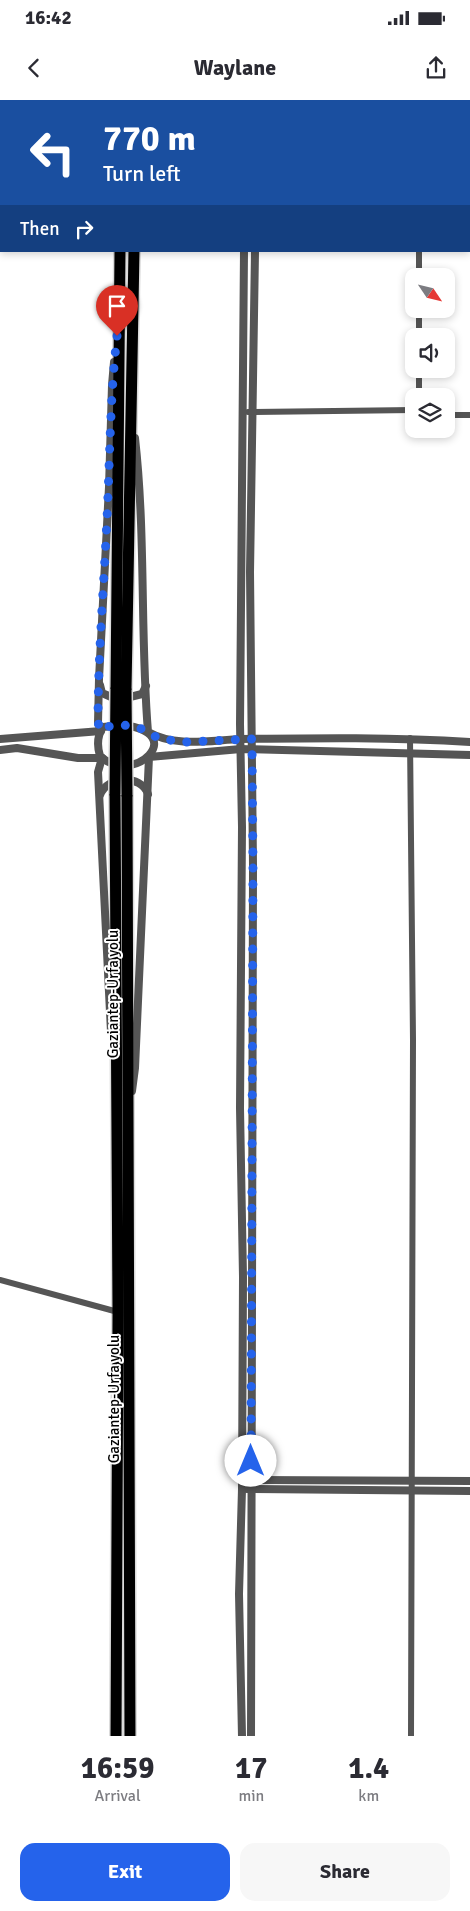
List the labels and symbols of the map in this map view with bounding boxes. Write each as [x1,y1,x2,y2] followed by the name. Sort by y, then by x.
[405,268,455,318] north arrow
[96,285,138,336] pin
[104,930,122,1058] street label: Gaziantep-Urfa yolu
[105,1335,123,1463] street label: Gaziantep-Urfa yolu
[224,1434,276,1486] position arrow

